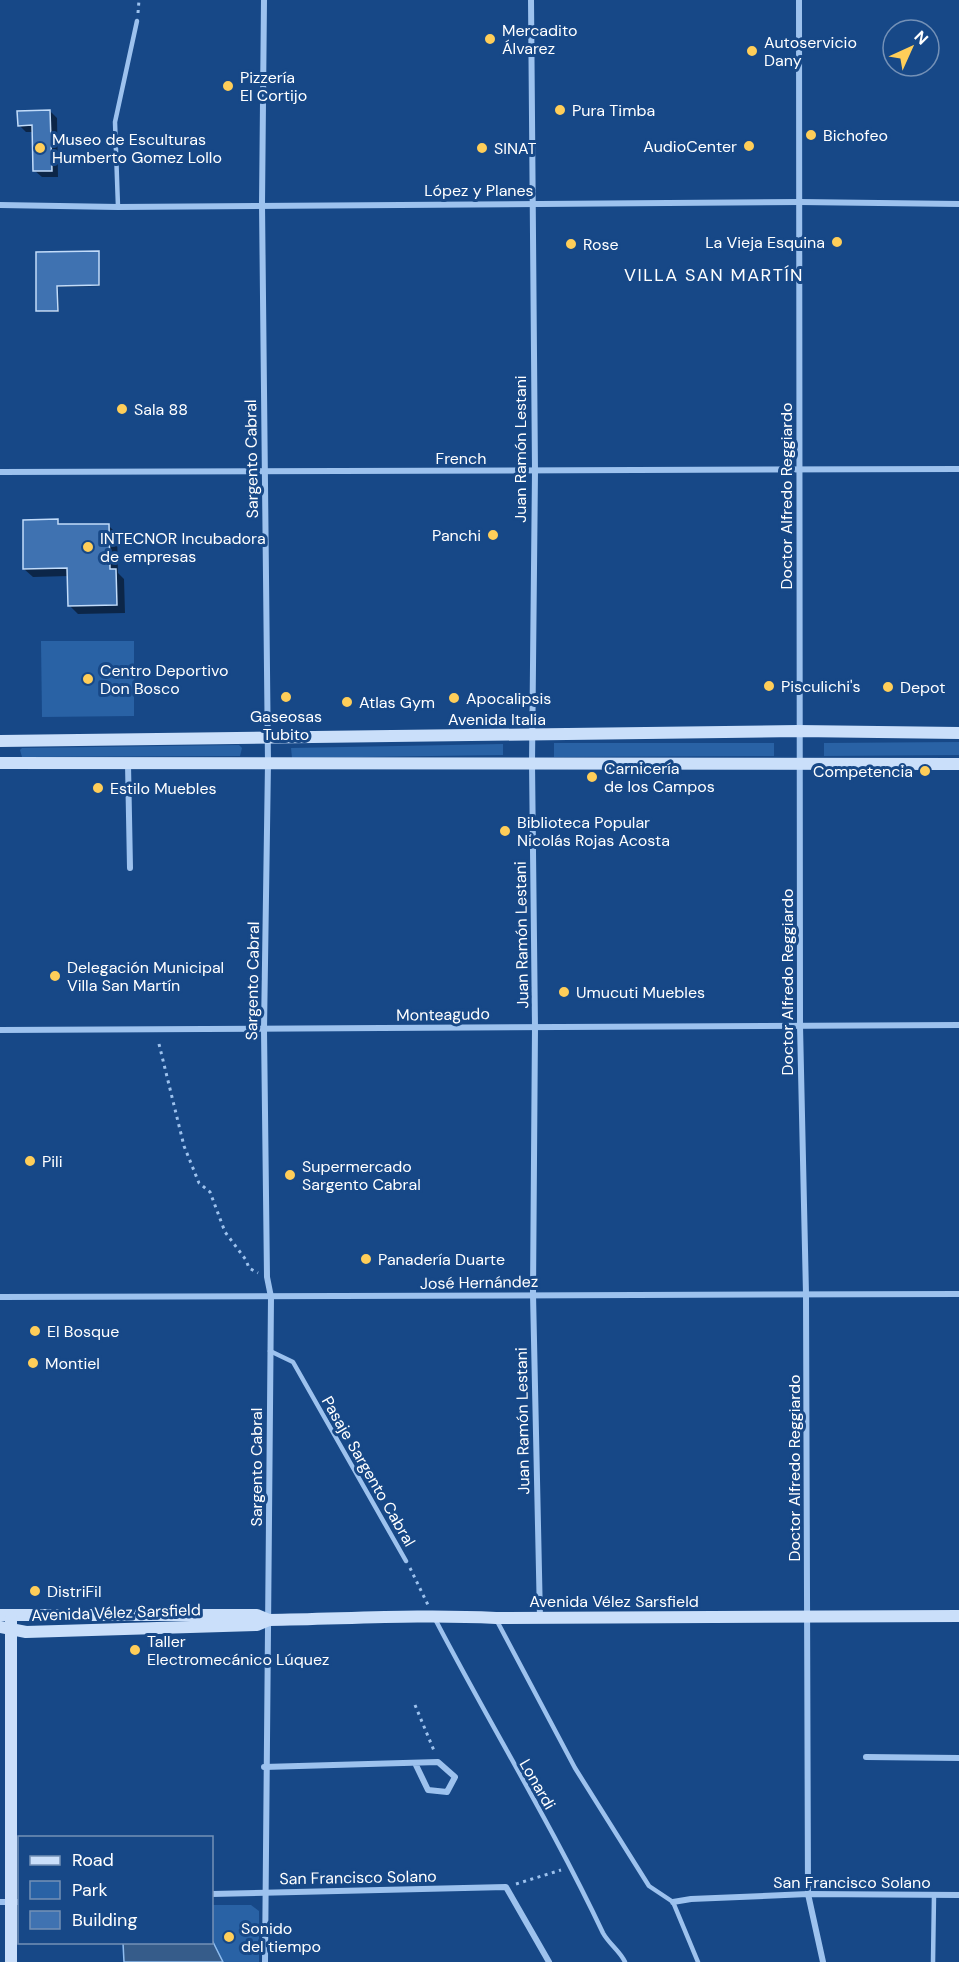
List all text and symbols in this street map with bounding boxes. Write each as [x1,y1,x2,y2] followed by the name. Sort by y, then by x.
[881,18,941,78] north arrow
[502,20,577,59] place label: Mercadito Álvarez
[910,26,933,49] text: N
[483,32,497,46] marker: Mercadito Álvarez
[764,32,857,71] place label: Autoservicio Dany
[745,44,759,58] marker: Autoservicio Dany
[240,67,307,106] place label: Pizzería El Cortijo
[221,79,235,93] marker: Pizzería El Cortijo
[572,100,655,121] place label: Pura Timba
[553,103,567,117] marker: Pura Timba
[823,125,888,146] place label: Bichofeo
[804,128,818,142] marker: Bichofeo
[52,129,222,168] place label: Museo de Esculturas Humberto Gomez Lollo
[643,136,737,157] place label: AudioCenter
[494,138,536,159] place label: SINAT
[742,139,756,153] marker: AudioCenter
[33,141,47,155] marker: Museo de Esculturas Humberto Gomez Lollo
[475,141,489,155] marker: SINAT
[424,180,534,201] street label: López y Planes
[705,232,825,253] place label: La Vieja Esquina
[583,234,619,255] place label: Rose
[830,235,844,249] marker: La Vieja Esquina
[564,237,578,251] marker: Rose
[624,263,804,287] district label: VILLA SAN MARTÍN
[510,375,531,523] street label: Juan Ramón Lestani
[134,399,188,420] place label: Sala 88
[240,399,263,519] street label: Sargento Cabral
[115,402,129,416] marker: Sala 88
[776,403,797,589] street label: Doctor Alfredo Reggiardo
[436,448,486,469] street label: French
[432,525,481,546] place label: Panchi
[100,528,266,567] place label: INTECNOR Incubadora de empresas
[486,528,500,542] marker: Panchi
[81,540,95,554] marker: INTECNOR Incubadora de empresas
[100,660,229,699] place label: Centro Deportivo Don Bosco
[81,672,95,686] marker: Centro Deportivo Don Bosco
[781,676,861,697] place label: Pisculichi's
[900,677,946,698] place label: Depot
[762,679,776,693] marker: Pisculichi's
[881,680,895,694] marker: Depot
[466,688,551,709] place label: Apocalipsis
[279,690,293,704] marker: Gaseosas Tubito
[447,691,461,705] marker: Apocalipsis
[359,692,435,713] place label: Atlas Gym
[340,695,354,709] marker: Atlas Gym
[250,706,322,745] place label: Gaseosas Tubito
[448,709,546,730] street label: Avenida Italia
[604,758,715,797] place label: Carnicería de los Campos
[813,761,913,782] place label: Competencia
[918,764,932,778] marker: Competencia
[585,770,599,784] marker: Carnicería de los Campos
[110,778,217,799] place label: Estilo Muebles
[91,781,105,795] marker: Estilo Muebles
[517,812,670,851] place label: Biblioteca Popular Nicolás Rojas Acosta
[498,824,512,838] marker: Biblioteca Popular Nicolás Rojas Acosta
[510,861,533,1009] street label: Juan Ramón Lestani
[777,889,798,1075] street label: Doctor Alfredo Reggiardo
[241,921,264,1041] street label: Sargento Cabral
[67,957,224,996] place label: Delegación Municipal Villa San Martín
[48,969,62,983] marker: Delegación Municipal Villa San Martín
[576,982,705,1003] place label: Umucuti Muebles
[557,985,571,999] marker: Umucuti Muebles
[396,1003,490,1026] street label: Monteagudo
[42,1151,63,1172] place label: Pili
[23,1154,37,1168] marker: Pili
[302,1156,421,1195] place label: Supermercado Sargento Cabral
[283,1168,297,1182] marker: Supermercado Sargento Cabral
[378,1249,505,1270] place label: Panadería Duarte
[359,1252,373,1266] marker: Panadería Duarte
[420,1271,538,1294] street label: José Hernández
[47,1321,119,1342] place label: El Bosque
[28,1324,42,1338] marker: El Bosque
[511,1347,534,1495] street label: Juan Ramón Lestani
[45,1353,100,1374] place label: Montiel
[26,1356,40,1370] marker: Montiel
[784,1375,805,1561] street label: Doctor Alfredo Reggiardo
[317,1392,420,1550] street label: Pasaje Sargento Cabral
[246,1408,267,1526] street label: Sargento Cabral
[47,1581,102,1602] place label: DistriFil
[28,1584,42,1598] marker: DistriFil
[529,1591,699,1612] street label: Avenida Vélez Sarsfield
[31,1599,201,1626] street label: Avenida Vélez Sarsfield
[147,1631,329,1670] place label: Taller Electromecánico Lúquez
[128,1643,142,1657] marker: Taller Electromecánico Lúquez
[515,1755,560,1813] street label: Lonardi
[18,1836,213,1944] legend
[72,1848,114,1872] text: Road
[279,1866,437,1889] street label: San Francisco Solano
[773,1872,931,1893] street label: San Francisco Solano
[72,1878,108,1902] text: Park
[72,1908,137,1932] text: Building
[241,1918,321,1957] place label: Sonido del tiempo
[222,1930,236,1944] marker: Sonido del tiempo

